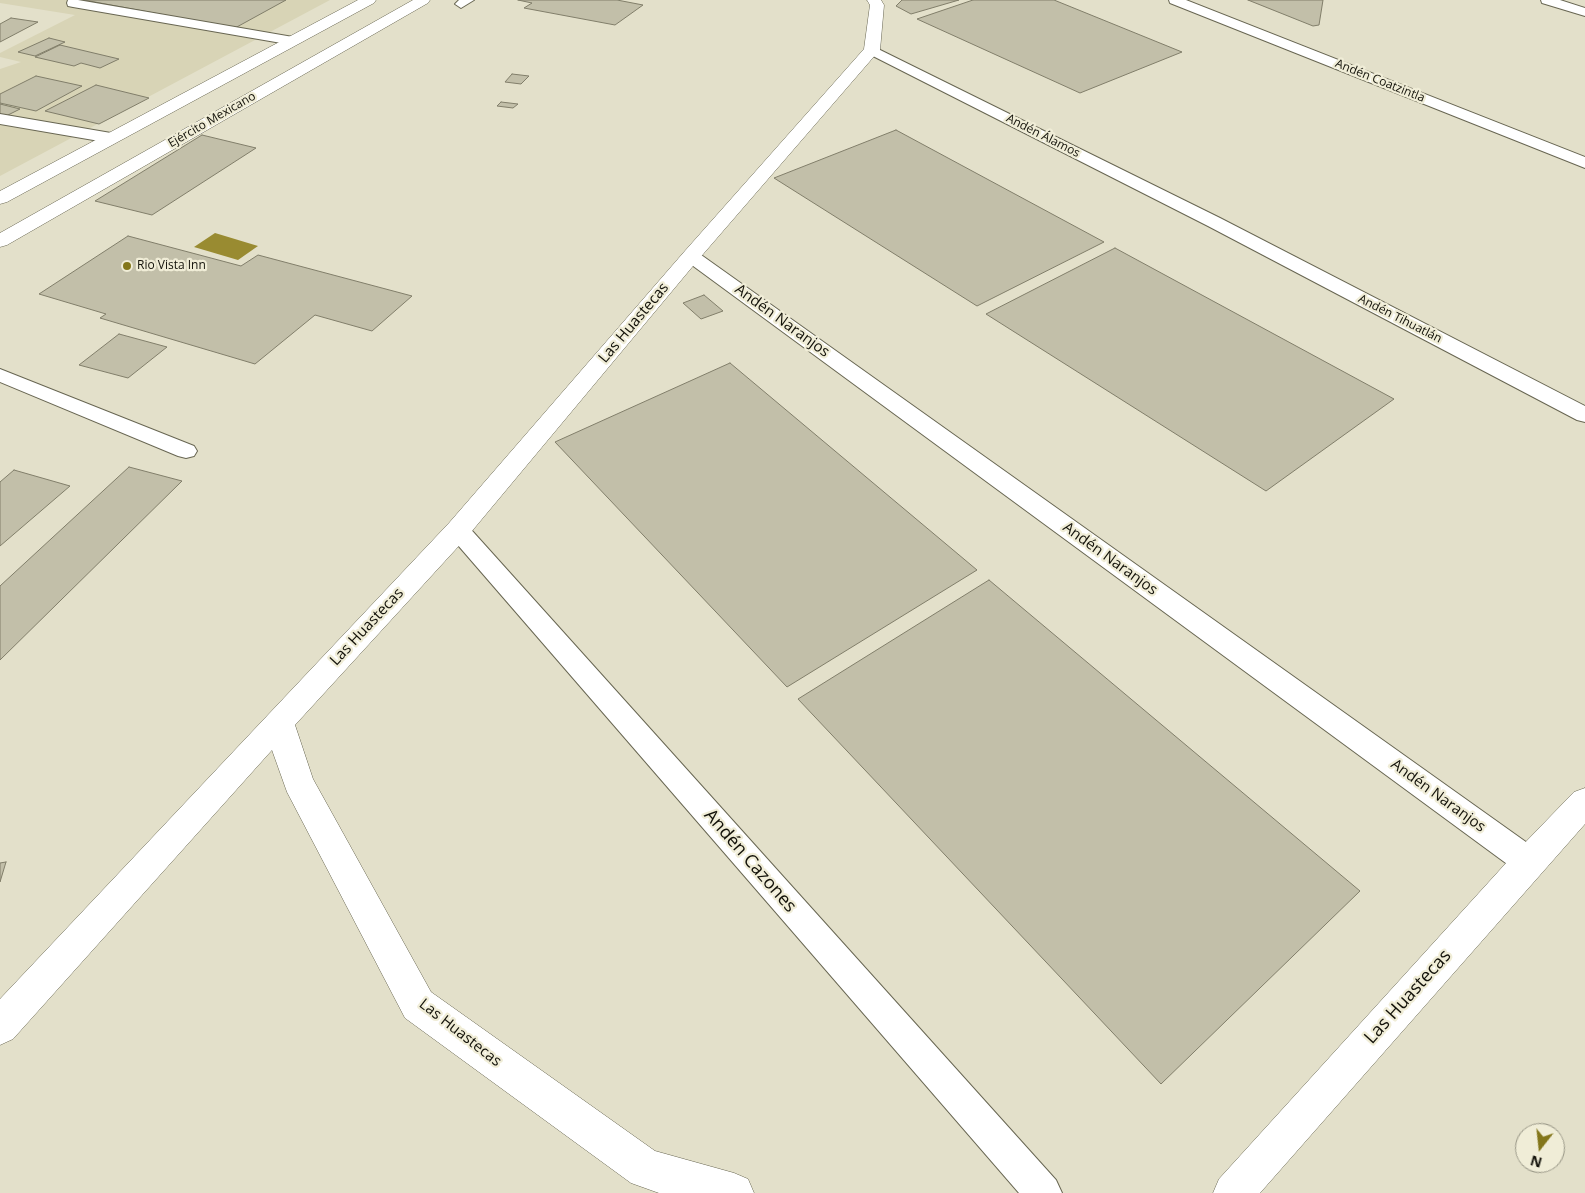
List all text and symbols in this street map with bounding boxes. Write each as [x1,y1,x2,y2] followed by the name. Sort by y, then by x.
[1333,56,1427,106] street label: Andén Coatzintla
[166,89,258,151] street label: Ejército Mexicano
[1004,111,1082,161] street label: Andén Álamos
[137,259,206,273] place label: Rio Vista Inn
[121,260,133,272] marker: Rio Vista Inn
[595,279,673,367] street label: Las Huastecas
[731,281,833,361] street label: Andén Naranjos
[1356,292,1444,346] street label: Andén Tihuatlán
[1059,519,1161,599] street label: Andén Naranjos
[327,585,407,669] street label: Las Huastecas
[1387,756,1489,836] street label: Andén Naranjos
[699,805,801,917] street label: Andén Cazones
[1360,945,1456,1049] street label: Las Huastecas
[415,995,505,1071] street label: Las Huastecas
[1515,1123,1565,1173] north arrow
[1528,1151,1544,1173] text: N

